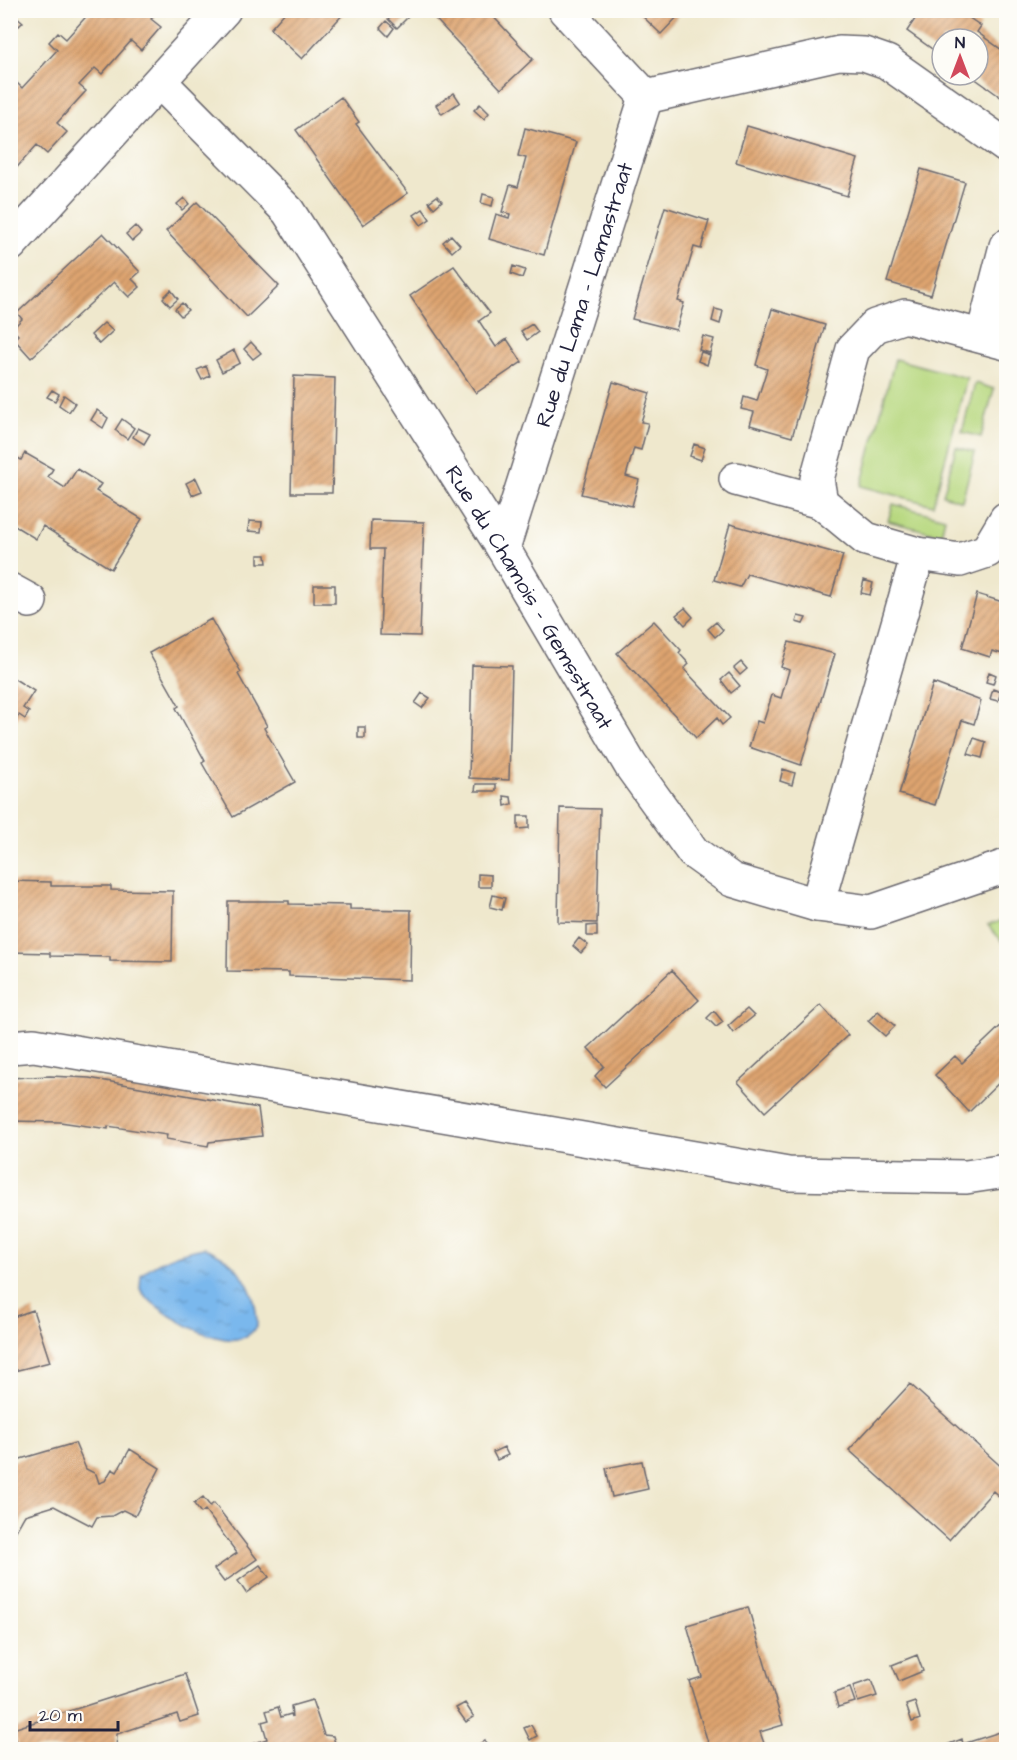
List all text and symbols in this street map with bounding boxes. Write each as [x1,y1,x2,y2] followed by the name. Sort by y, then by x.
[930,27,990,87] north arrow
[955,32,965,54] text: N
[528,158,641,431] street label: Rue du Lama - Lamastraat
[437,460,620,736] street label: Rue du Chamois - Gemsstraat
[30,1694,118,1732] scale bar
[39,1703,82,1728] text: 20 m

